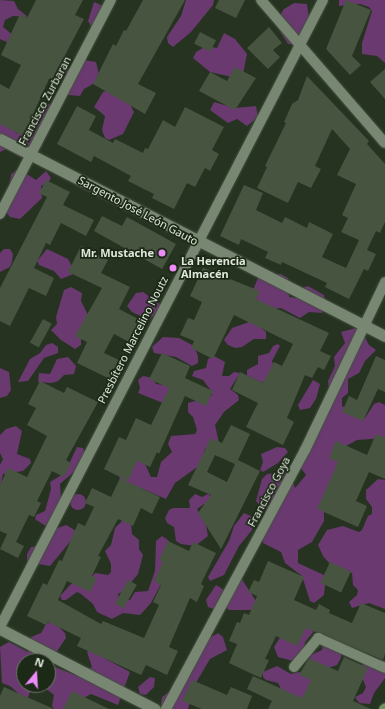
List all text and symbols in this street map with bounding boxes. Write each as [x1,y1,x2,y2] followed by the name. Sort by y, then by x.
[16,54,74,148] street label: Francisco Zurbaran
[76,174,200,248] street label: Sargento José León Gauto
[81,246,154,260] place label: Mr. Mustache
[157,248,167,258] marker: Mr. Mustache
[181,255,246,281] place label: La Herencia Almacén
[168,263,178,273] marker: La Herencia Almacén
[95,274,171,406] street label: Presbítero Marcelino Noutz
[245,455,293,529] street label: Francisco Goya
[16,653,56,693] north arrow
[33,654,46,671] text: N

